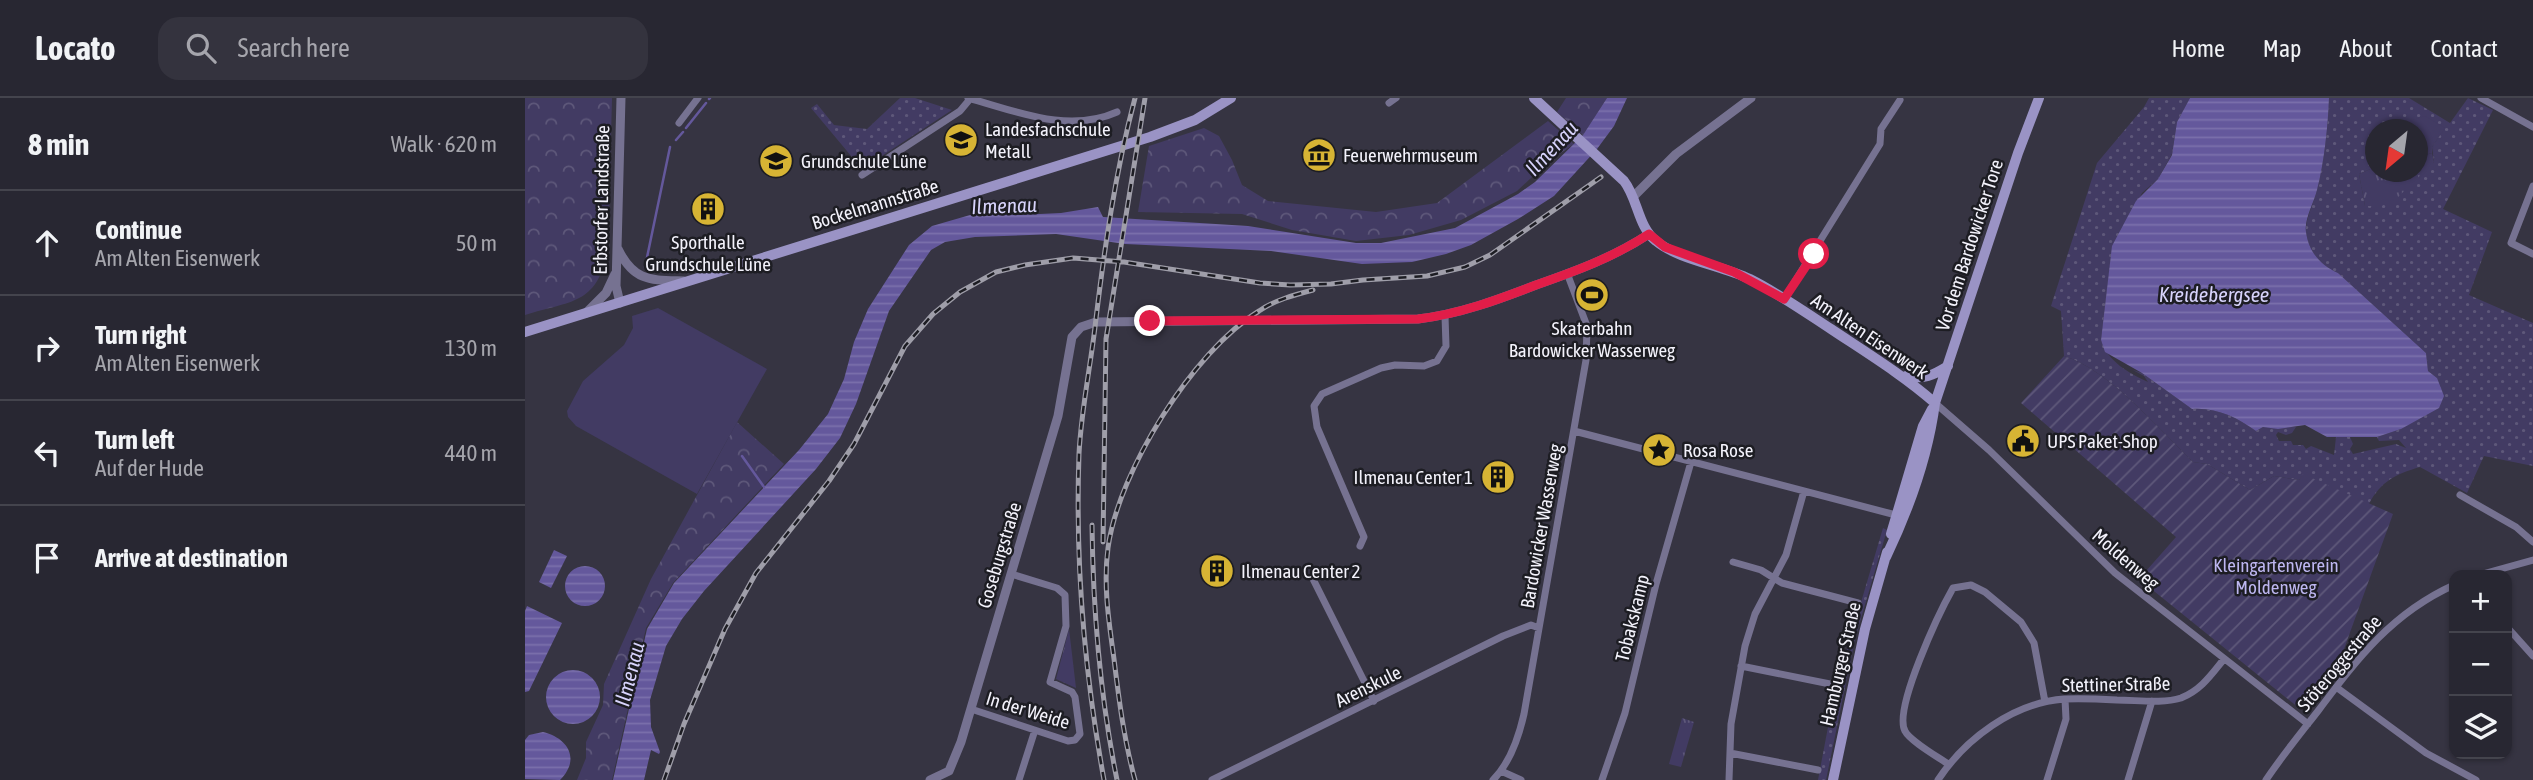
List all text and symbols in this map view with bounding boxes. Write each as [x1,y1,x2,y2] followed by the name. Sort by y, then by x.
[158,17,648,80] search box
[35,29,116,67] text: Locato
[182,29,220,67] icon: search
[238,33,350,63] text: Search here
[2171,35,2225,62] text: Home
[2263,35,2301,62] text: Map
[2339,35,2392,62] text: About
[2430,35,2498,62] text: Contact
[1520,116,1582,180] water label: Ilmenau
[985,118,1111,162] place label: Landesfachschule Metall
[2365,119,2428,182] north arrow
[942,121,980,159] school or university icon: Landesfachschule Metall
[589,125,613,275] street label: Erbstorfer Landstraße
[28,127,89,161] text: 8 min
[391,131,497,157] text: Walk · 620 m
[1300,136,1338,174] museum icon: Feuerwehrmuseum
[757,142,795,180] school or university icon: Grundschule Lüne
[1343,144,1478,166] place label: Feuerwehrmuseum
[801,150,927,172] place label: Grundschule Lüne
[1931,157,2007,333] street label: Vor dem Bardowicker Tore
[809,174,941,234] street label: Bockelmannstraße
[689,190,727,228] building icon: Sporthalle Grundschule Lüne
[971,192,1037,218] water label: Ilmenau
[95,215,182,245] text: Continue
[28,224,66,262] icon: ahead
[456,230,497,256] text: 50 m
[645,231,771,275] place label: Sporthalle Grundschule Lüne
[1798,238,1829,269] route start
[95,245,260,271] text: Am Alten Eisenwerk
[1573,276,1611,314] sports icon: Skaterbahn Bardowicker Wasserweg
[2159,282,2269,306] water label: Kreidebergsee
[1807,289,1933,384] street label: Am Alten Eisenwerk
[1134,305,1165,336] route end
[1509,317,1676,361] place label: Skaterbahn Bardowicker Wasserweg
[95,320,186,350] text: Turn right
[28,329,66,367] icon: right
[445,335,497,361] text: 130 m
[95,350,260,376] text: Am Alten Eisenwerk
[2004,422,2042,460] public building icon: UPS Paket-Shop
[95,425,175,455] text: Turn left
[2047,430,2158,452] place label: UPS Paket-Shop
[1640,431,1678,469] place icon: Rosa Rose
[28,434,66,472] icon: left
[1683,439,1753,461] place label: Rosa Rose
[445,440,497,466] text: 440 m
[1516,441,1566,610] street label: Bardowicker Wasserweg
[95,455,204,481] text: Auf der Hude
[1479,458,1517,496] building icon: Ilmenau Center 1
[1354,466,1473,488] place label: Ilmenau Center 1
[972,499,1026,611] street label: Goseburgstraße
[2088,524,2165,595] street label: Moldenweg
[28,539,66,577] icon: arrive
[95,543,288,573] text: Arrive at destination
[1198,552,1236,590] building icon: Ilmenau Center 2
[2213,554,2339,598] park label: Kleingartenverein Moldenweg
[1241,560,1360,582] place label: Ilmenau Center 2
[2449,570,2512,759] map controls
[2449,570,2512,633] button: +
[1611,572,1653,664] street label: Tobakskamp
[1815,600,1865,728] street label: Hamburger Straße
[2292,610,2386,716] street label: Stöteroggestraße
[2449,633,2512,696] button: −
[609,639,649,709] water label: Ilmenau
[1332,661,1404,711] street label: Arenskule
[2062,672,2170,696] street label: Stettiner Straße
[983,687,1073,733] street label: In der Weide
[2449,696,2512,759] button: layers

